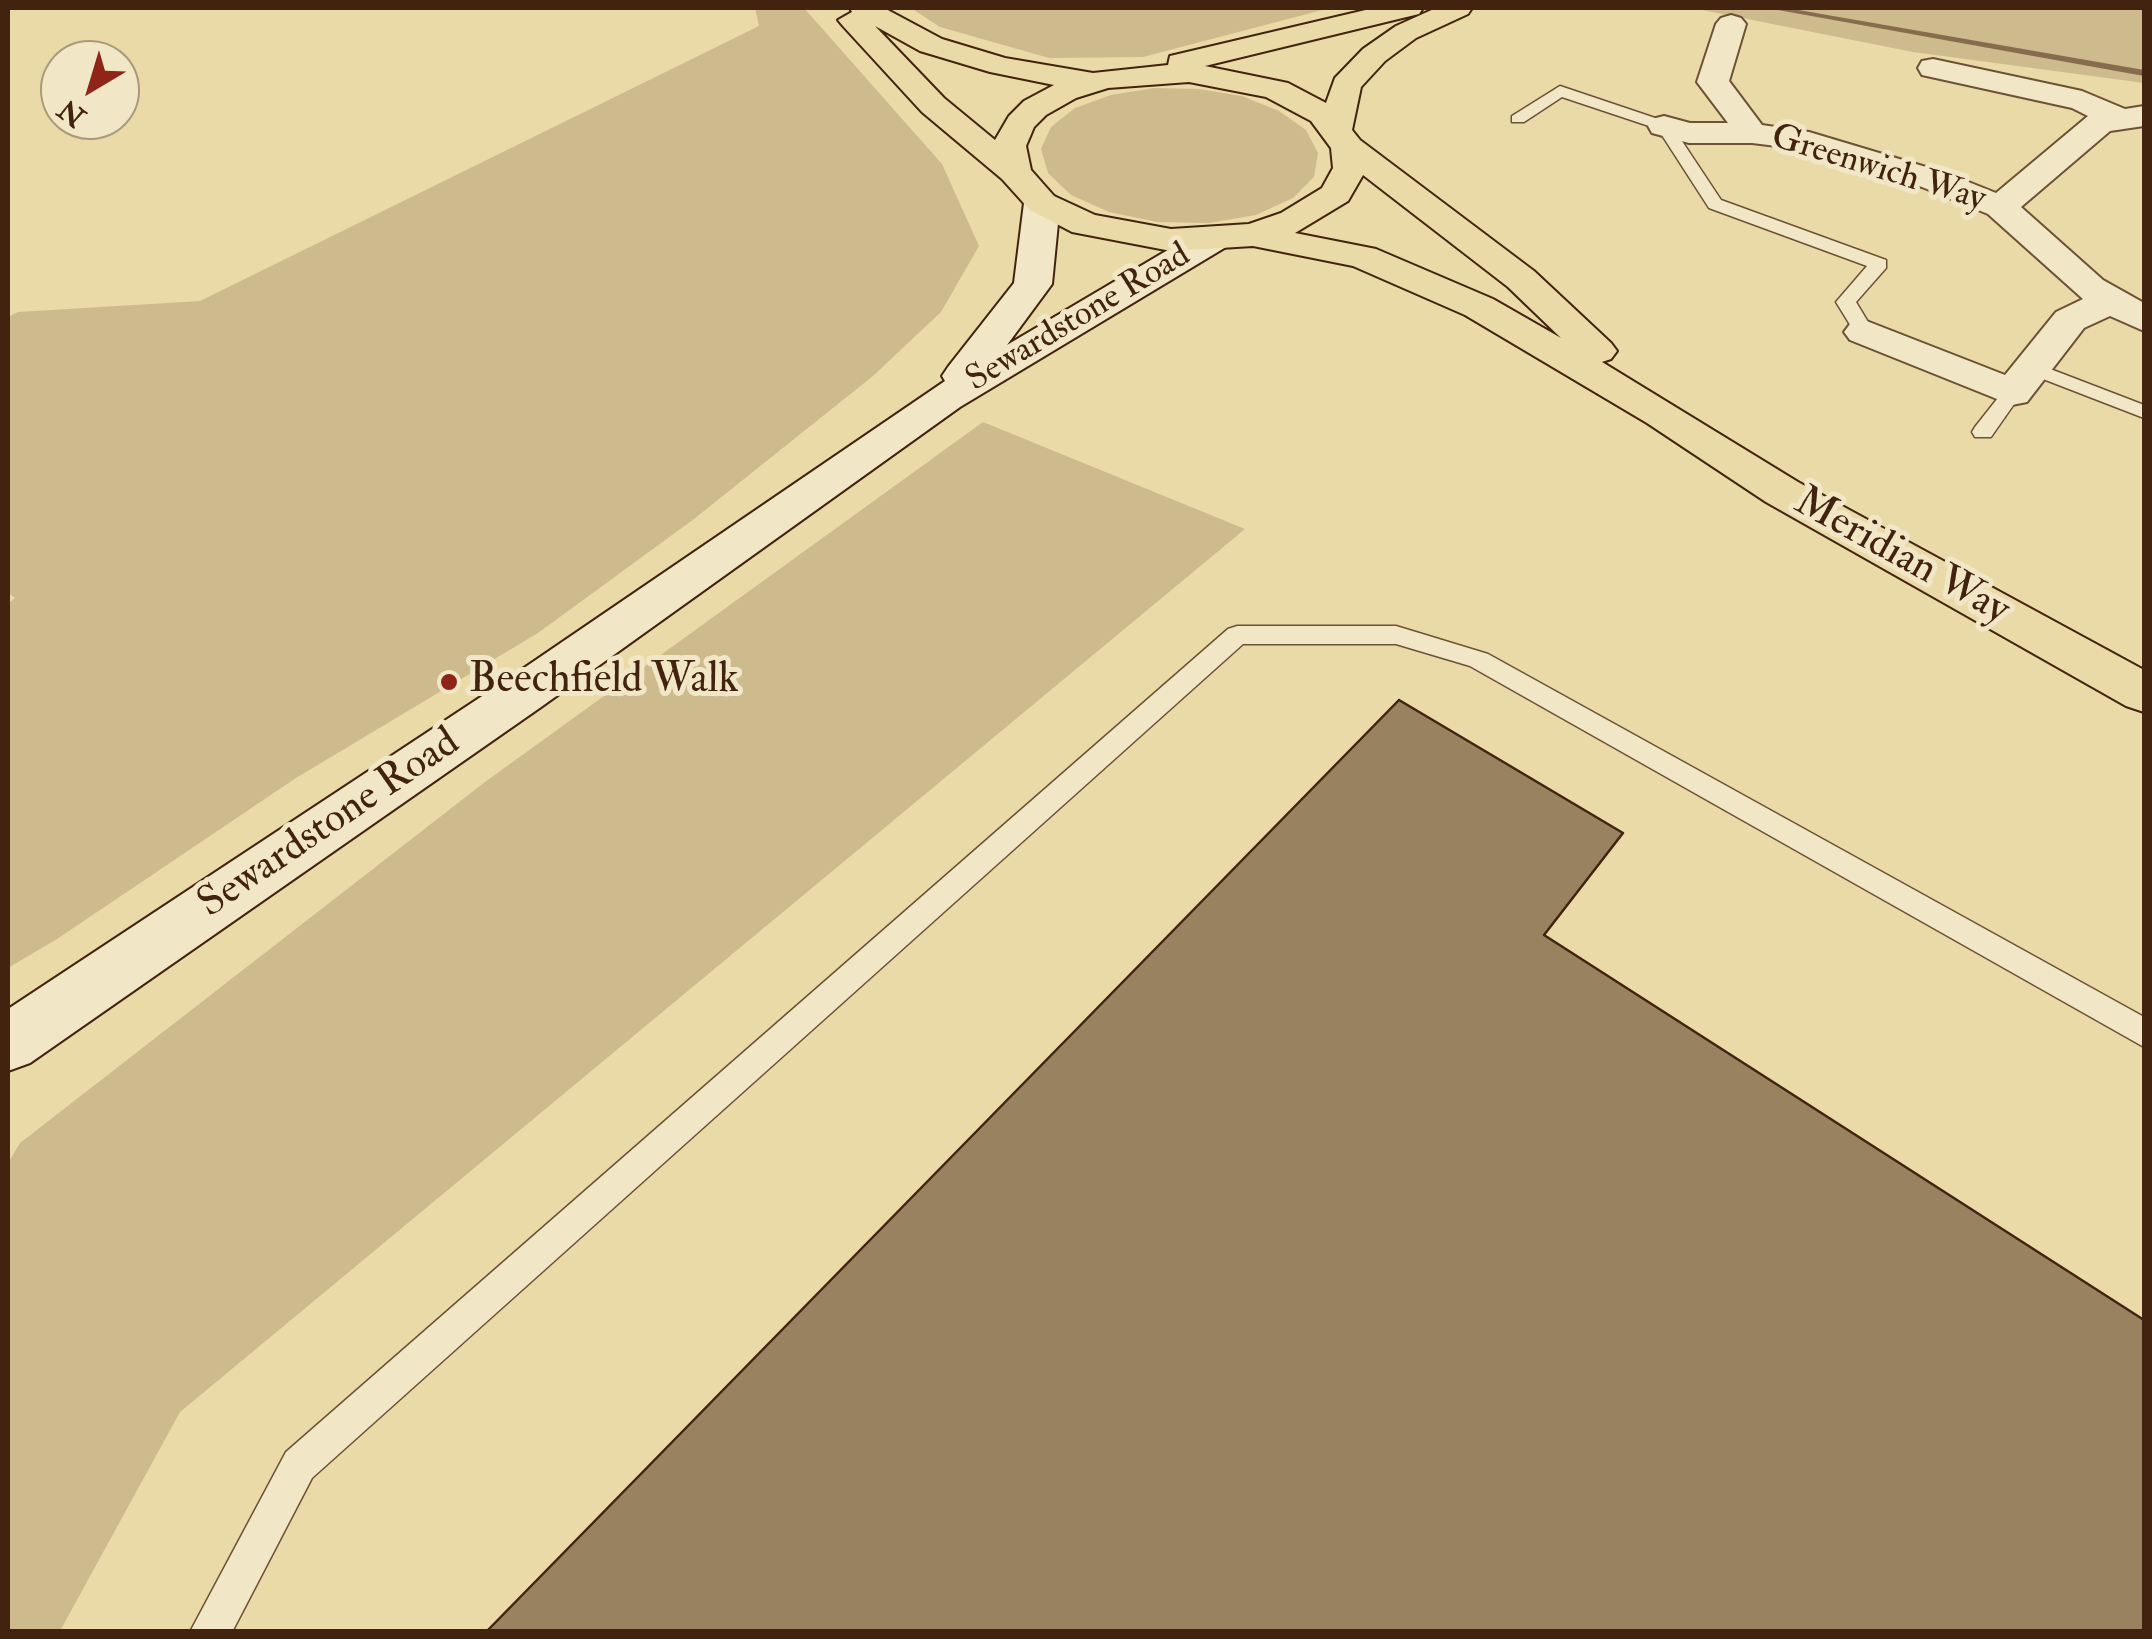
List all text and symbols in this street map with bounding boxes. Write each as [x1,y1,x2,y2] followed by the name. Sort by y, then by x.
[40,40,140,140] north arrow
[52,91,93,134] text: N
[1766,117,1990,223] street label: Greenwich Way
[960,236,1198,402] street label: Sewardstone Road
[1785,478,2017,638] street label: Meridian Way
[469,657,739,707] place label: Beechfield Walk
[438,671,460,693] marker: Beechfield Walk
[190,719,470,931] street label: Sewardstone Road

